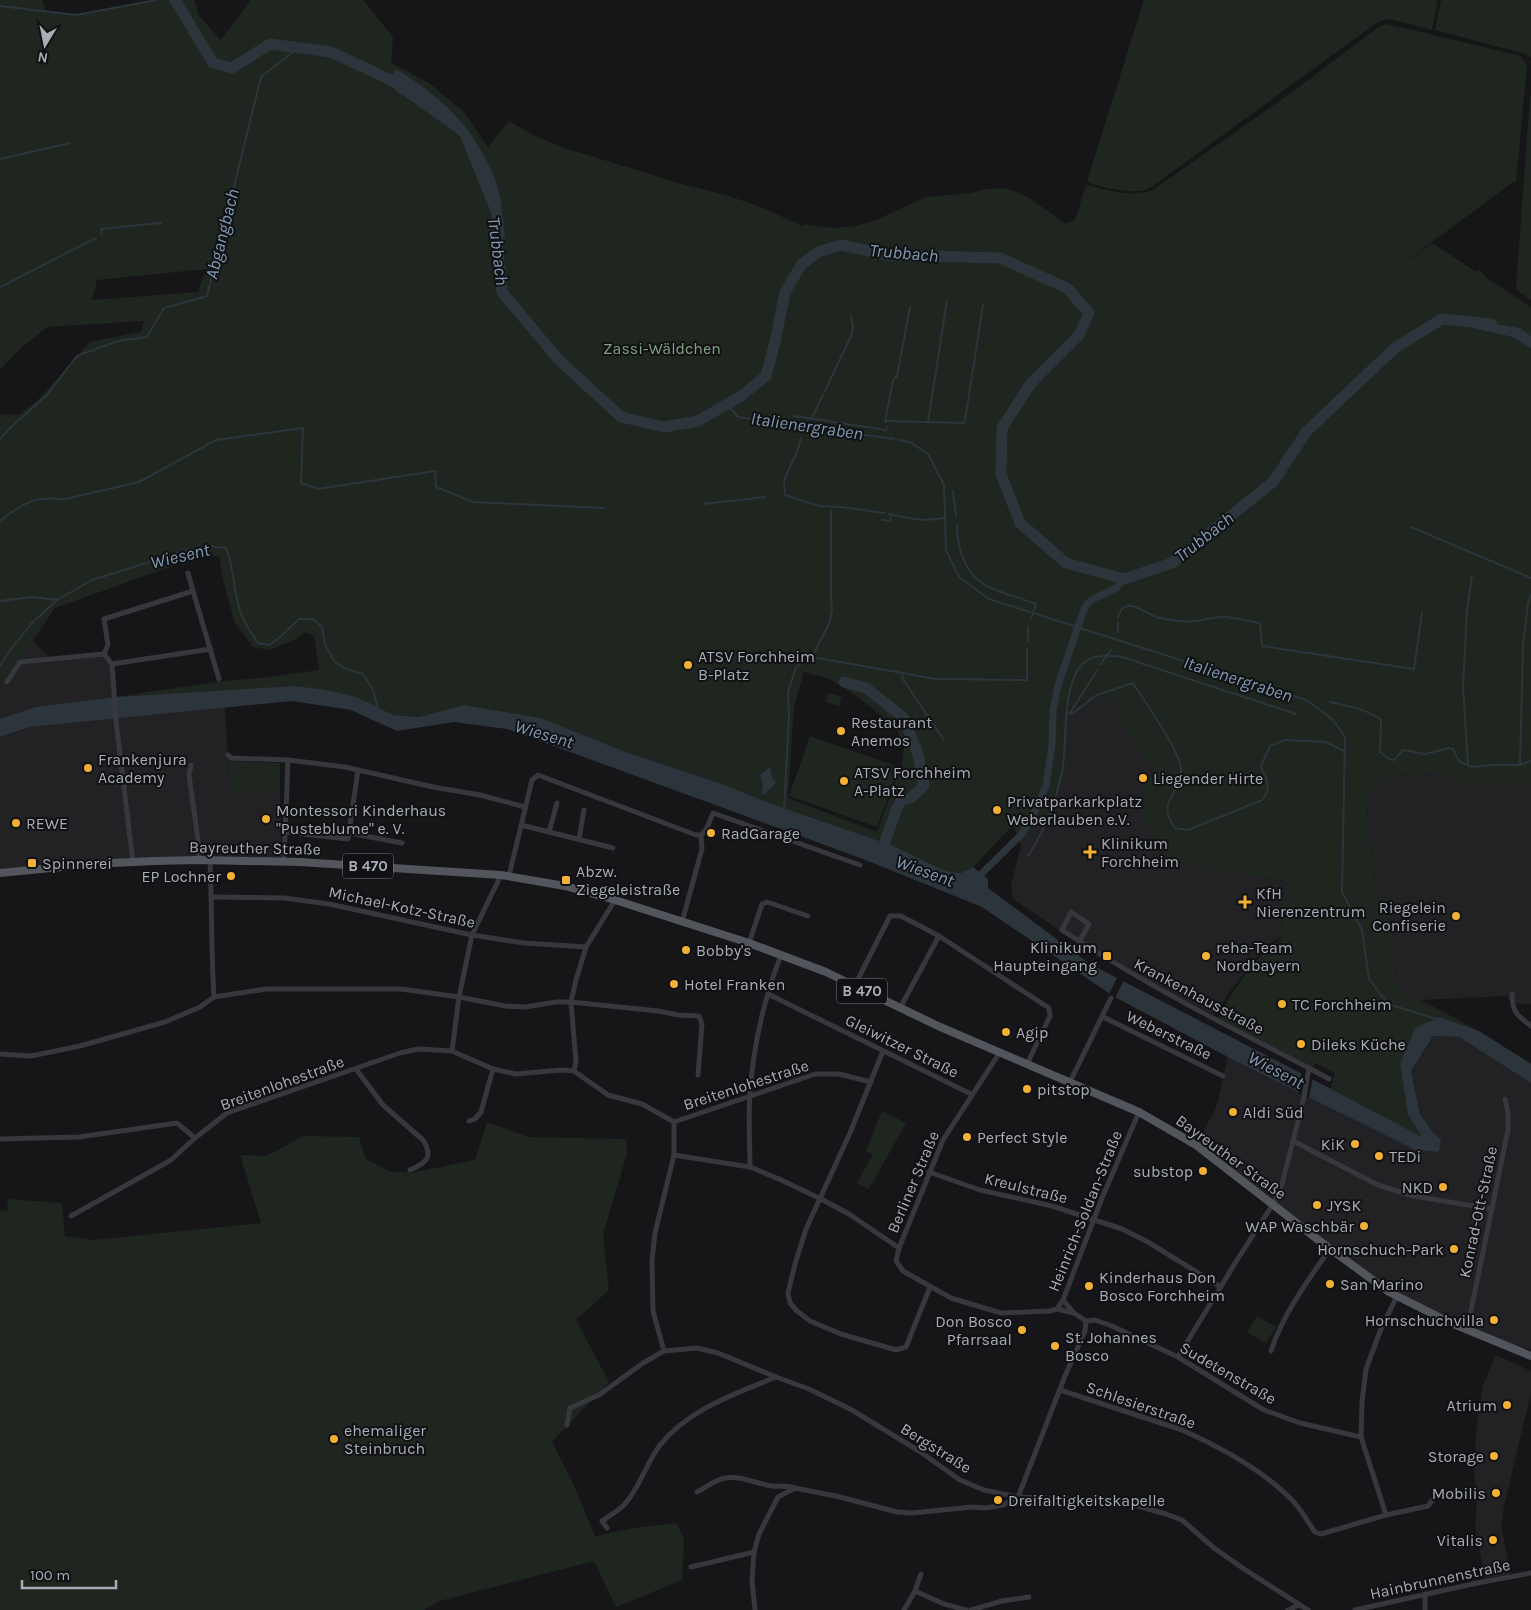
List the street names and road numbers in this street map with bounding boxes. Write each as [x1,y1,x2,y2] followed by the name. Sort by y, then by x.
[189,837,321,859] street label: Bayreuther Straße
[343,854,393,878] road number: B 470
[327,882,477,932] street label: Michael-Kotz-Straße
[1131,954,1267,1038] street label: Krankenhausstraße
[837,978,887,1004] road number: B 470
[1123,1006,1215,1064] street label: Weberstraße
[842,1010,962,1082] street label: Gleiwitzer Straße
[217,1052,347,1114] street label: Breitenlohestraße
[681,1056,811,1114] street label: Breitenlohestraße
[1172,1111,1290,1203] street label: Bayreuther Straße
[883,1128,943,1236] street label: Berliner Straße
[1044,1128,1126,1294] street label: Heinrich-Soldan-Straße
[1455,1144,1501,1280] street label: Konrad-Ott-Straße
[982,1169,1070,1207] street label: Kreulstraße
[1176,1338,1280,1408] street label: Sudetenstraße
[1084,1377,1198,1433] street label: Schlesierstraße
[897,1419,975,1477] street label: Bergstraße
[1368,1555,1512,1603] street label: Hainbrunnenstraße

